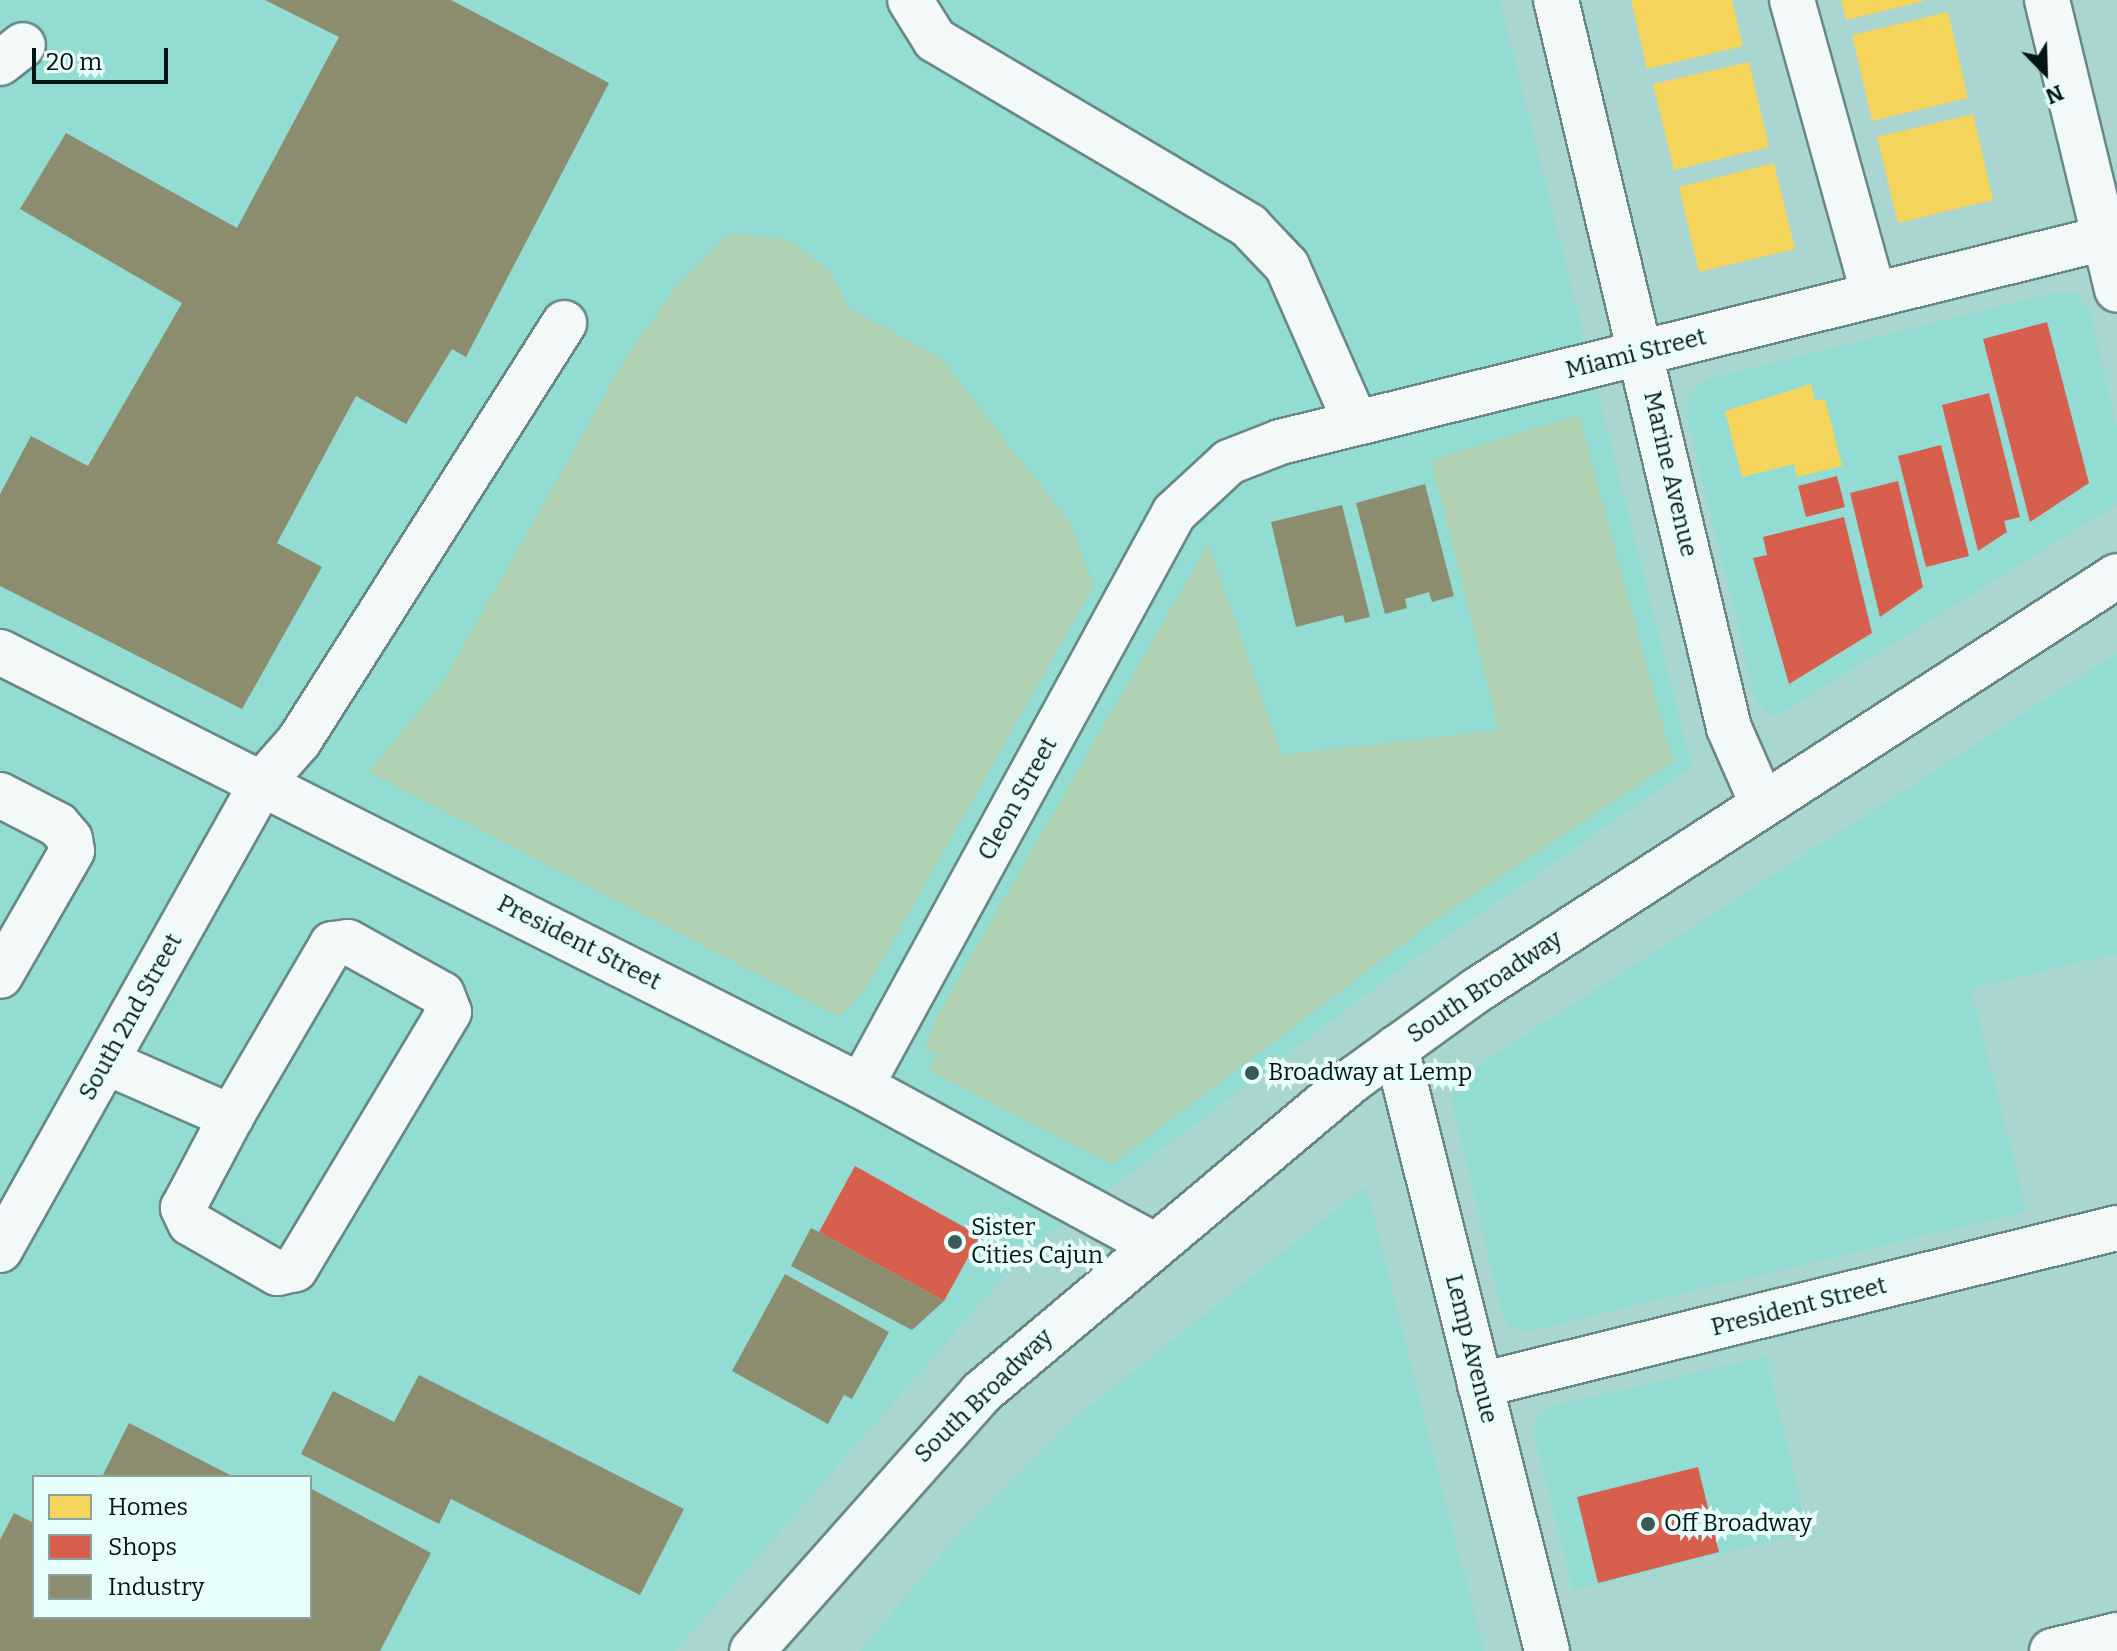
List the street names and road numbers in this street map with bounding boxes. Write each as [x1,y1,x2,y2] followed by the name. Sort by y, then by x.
[1563,323,1709,385] street label: Miami Street
[1637,388,1703,560] street label: Marine Avenue
[972,732,1064,866] street label: Cleon Street
[492,889,666,997] street label: President Street
[1402,925,1568,1049] street label: South Broadway
[73,929,189,1105] street label: South 2nd Street
[1708,1271,1890,1343] street label: President Street
[1439,1272,1503,1426] street label: Lemp Avenue
[909,1323,1059,1469] street label: South Broadway

